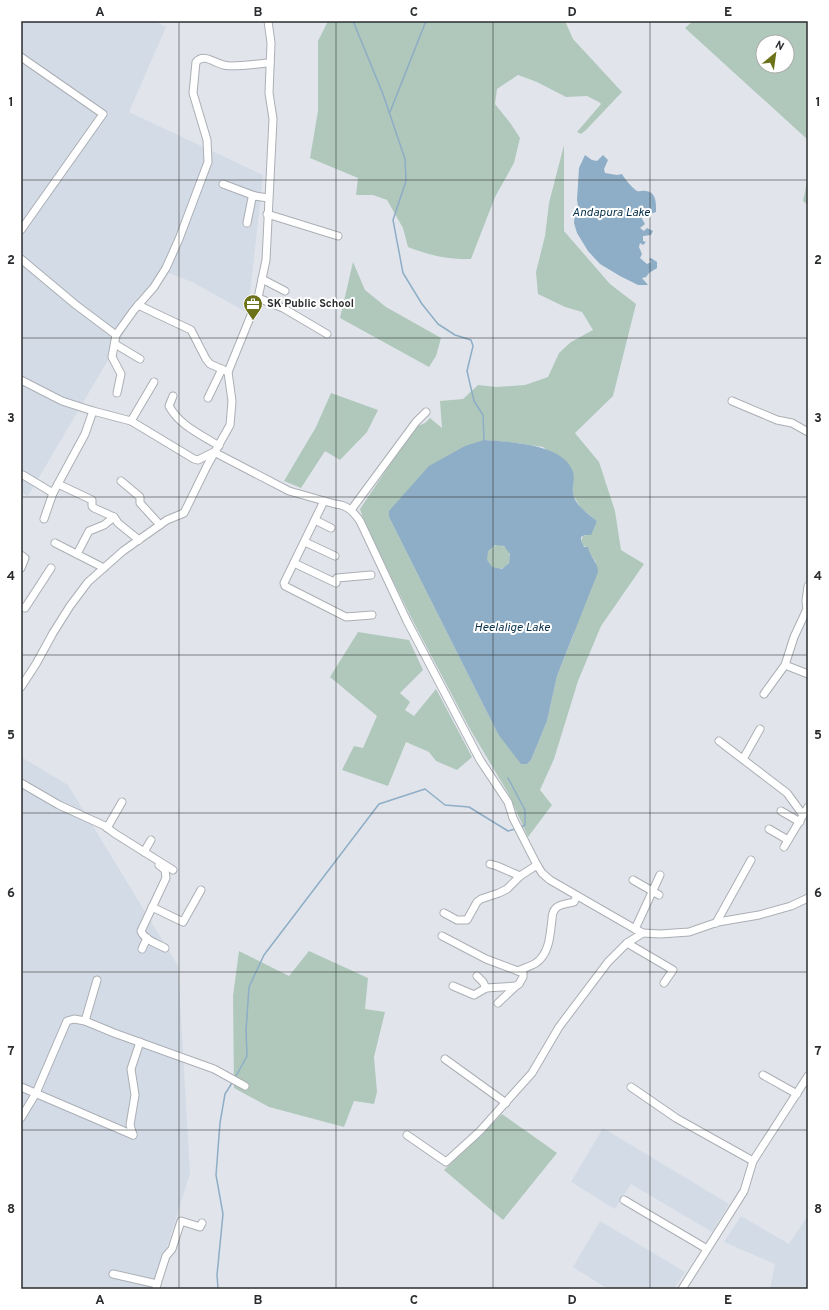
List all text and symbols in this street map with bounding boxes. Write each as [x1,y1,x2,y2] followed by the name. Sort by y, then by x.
[95,5,105,21] text: A
[254,5,263,21] text: B
[410,5,418,21] text: C
[567,5,577,21] text: D
[724,5,732,21] text: E
[755,34,795,74] north arrow
[773,38,786,54] text: N
[8,95,14,111] text: 1
[815,95,821,111] text: 1
[572,205,651,221] water label: Andapura Lake
[7,253,15,269] text: 2
[814,253,822,269] text: 2
[242,293,264,321] office icon: SK Public School
[267,297,354,311] place label: SK Public School
[7,411,15,427] text: 3
[814,411,822,427] text: 3
[7,569,15,585] text: 4
[814,569,822,585] text: 4
[474,620,551,636] water label: Heelalige Lake
[7,728,15,744] text: 5
[814,728,822,744] text: 5
[7,886,15,902] text: 6
[814,886,822,902] text: 6
[8,1044,15,1060] text: 7
[815,1044,822,1060] text: 7
[7,1202,15,1218] text: 8
[814,1202,822,1218] text: 8
[95,1293,105,1309] text: A
[254,1293,263,1309] text: B
[410,1293,418,1309] text: C
[567,1293,577,1309] text: D
[724,1293,732,1309] text: E

